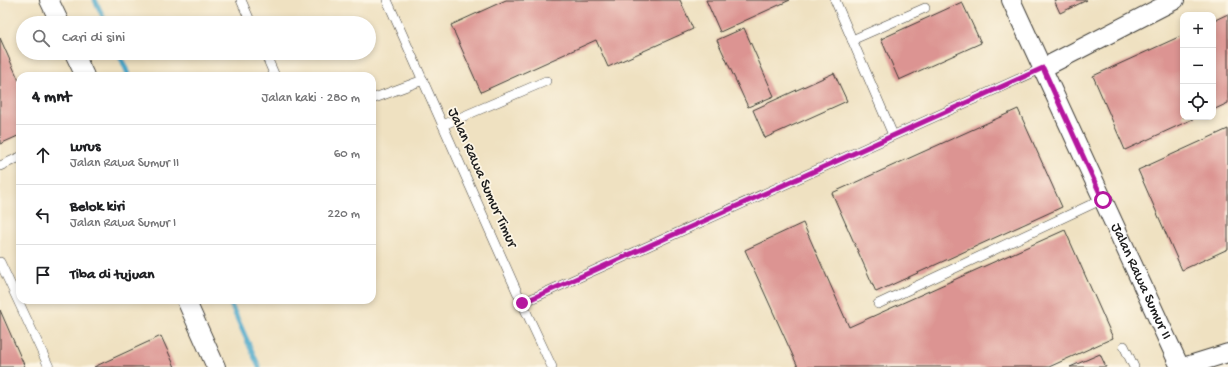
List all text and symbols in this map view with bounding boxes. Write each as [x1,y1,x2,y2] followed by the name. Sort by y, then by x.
[1180,12,1216,120] map controls
[1180,12,1216,48] button: +
[16,16,376,60] search box
[30,27,52,49] icon: search
[62,29,125,47] text: Cari di sini
[1180,48,1216,84] button: −
[1180,84,1216,120] button: locate
[32,88,71,108] text: 4 mnt
[262,91,360,106] text: Jalan kaki · 280 m
[443,105,522,252] street label: Jalan Rawa Sumur Timur
[70,138,100,156] text: Lurus
[32,144,54,166] icon: ahead
[334,147,360,162] text: 60 m
[70,156,179,171] text: Jalan Rawa Sumur II
[1094,191,1112,209] route start
[70,198,125,216] text: Belok kiri
[32,204,54,226] icon: left
[328,207,360,222] text: 220 m
[70,216,176,231] text: Jalan Rawa Sumur I
[1106,221,1175,343] street label: Jalan Rawa Sumur II
[32,264,54,286] icon: arrive
[70,266,154,284] text: Tiba di tujuan
[513,294,531,312] route end

